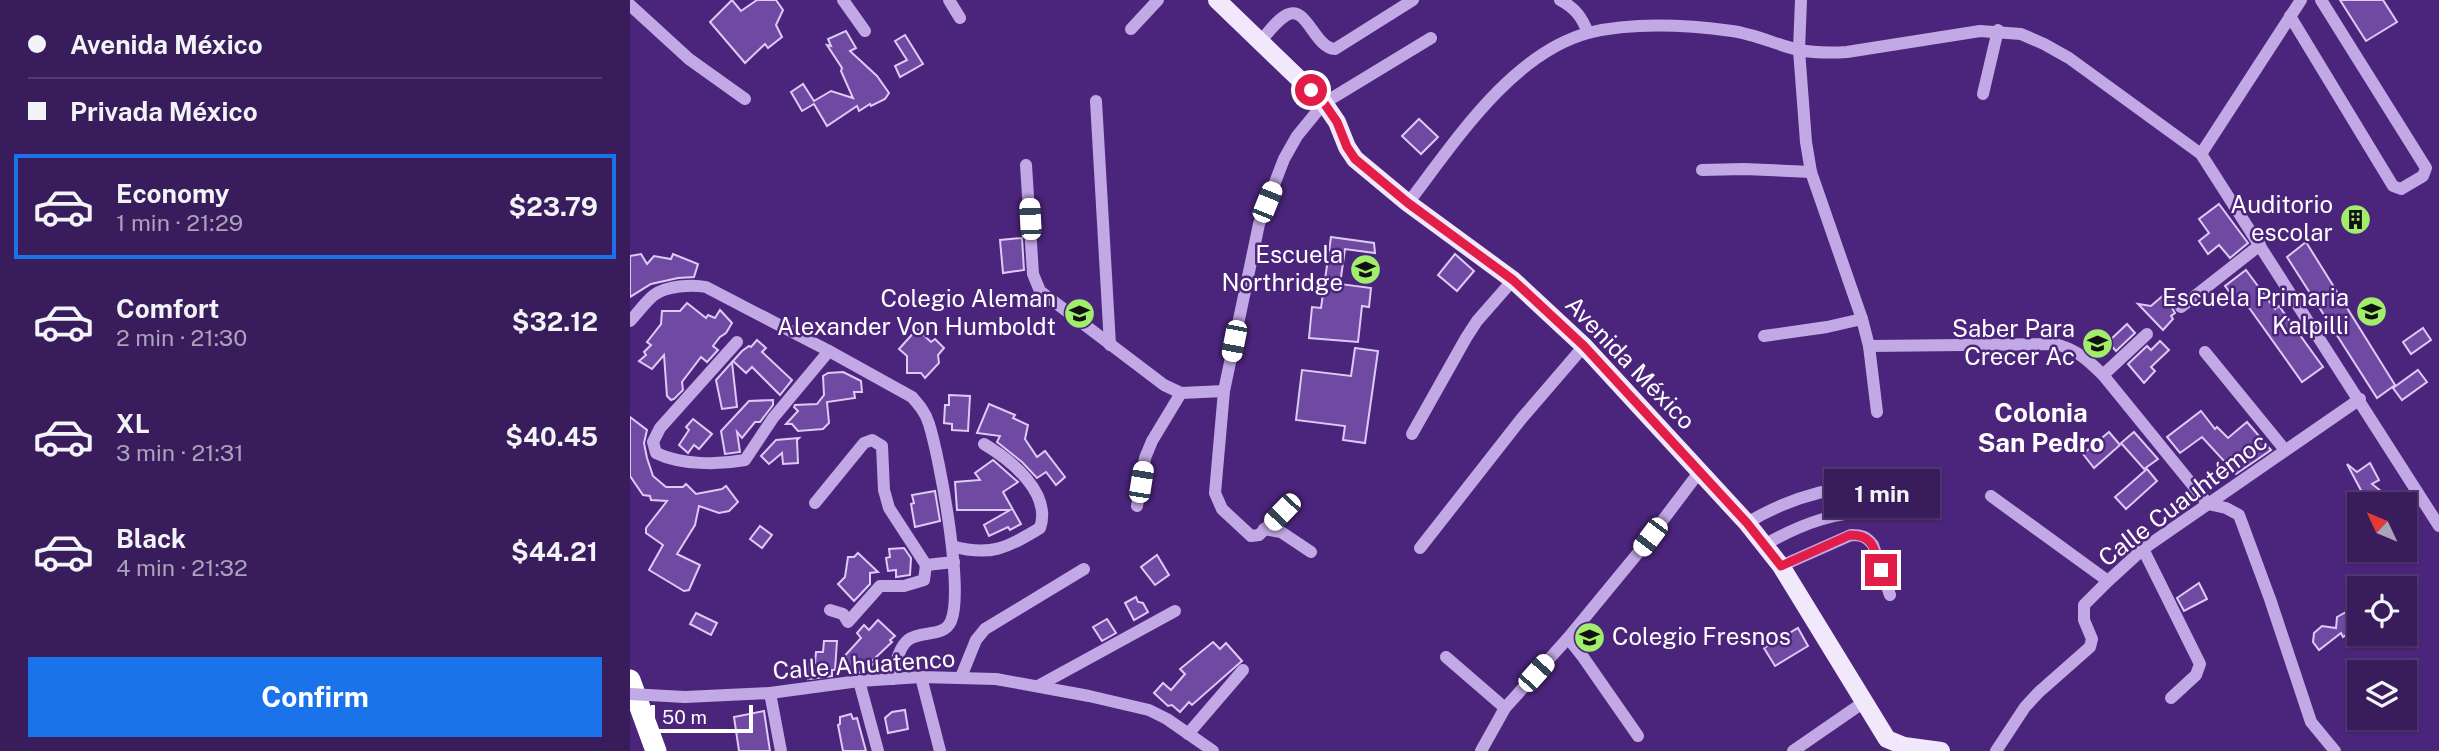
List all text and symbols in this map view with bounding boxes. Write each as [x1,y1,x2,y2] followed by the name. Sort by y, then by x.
[70,29,263,60] text: Avenida México
[1295,74,1327,106] route start
[70,96,258,127] text: Privada México
[32,175,95,238] icon: car
[116,178,229,209] text: Economy
[1250,179,1285,225] car
[2230,190,2333,246] place label: Auditorio escolar
[508,191,598,222] text: $23.79
[1019,197,1042,241] car
[2339,202,2373,236] building icon: Auditorio escolar
[116,209,243,236] text: 1 min · 21:29
[1222,240,1343,296] place label: Escuela Northridge
[1349,252,1383,286] school or university icon: Escuela Northridge
[2162,283,2349,339] place label: Escuela Primaria Kalpilli
[777,284,1056,340] place label: Colegio Aleman Alexander Von Humboldt
[32,290,95,353] icon: car
[1560,290,1701,435] street label: Avenida México
[116,293,219,324] text: Comfort
[2355,295,2389,329] school or university icon: Escuela Primaria Kalpilli
[1062,296,1096,330] school or university icon: Colegio Aleman Alexander Von Humboldt
[512,306,598,337] text: $32.12
[1952,314,2075,370] place label: Saber Para Crecer Ac
[1220,318,1249,364] car
[116,324,247,351] text: 2 min · 21:30
[2081,326,2115,360] school or university icon: Saber Para Crecer Ac
[1978,397,2104,458] district label: Colonia San Pedro
[32,405,95,468] icon: car
[116,408,150,439] text: XL
[505,421,598,452] text: $40.45
[2093,427,2272,572] street label: Calle Cuauhtémoc
[116,439,244,466] text: 3 min · 21:31
[1128,460,1155,504] car
[1823,468,1939,518] callout: 1 min
[1854,480,1910,507] text: 1 min
[1260,490,1305,534] car
[2347,492,2417,562] north arrow
[2347,492,2417,730] map controls
[1629,514,1672,560] car
[32,520,95,583] icon: car
[116,523,186,554] text: Black
[511,536,598,567] text: $44.21
[116,554,248,581] text: 4 min · 21:32
[1865,554,1897,586] route end
[2347,576,2417,646] button: locate
[1572,620,1606,654] school or university icon: Colegio Fresnos
[1612,622,1791,650] place label: Colegio Fresnos
[772,644,956,684] street label: Calle Ahuatenco
[1515,650,1558,696] car
[28,657,602,737] button: Confirm
[2347,660,2417,730] button: layers
[651,702,752,734] scale bar
[662,706,707,728] text: 50 m

